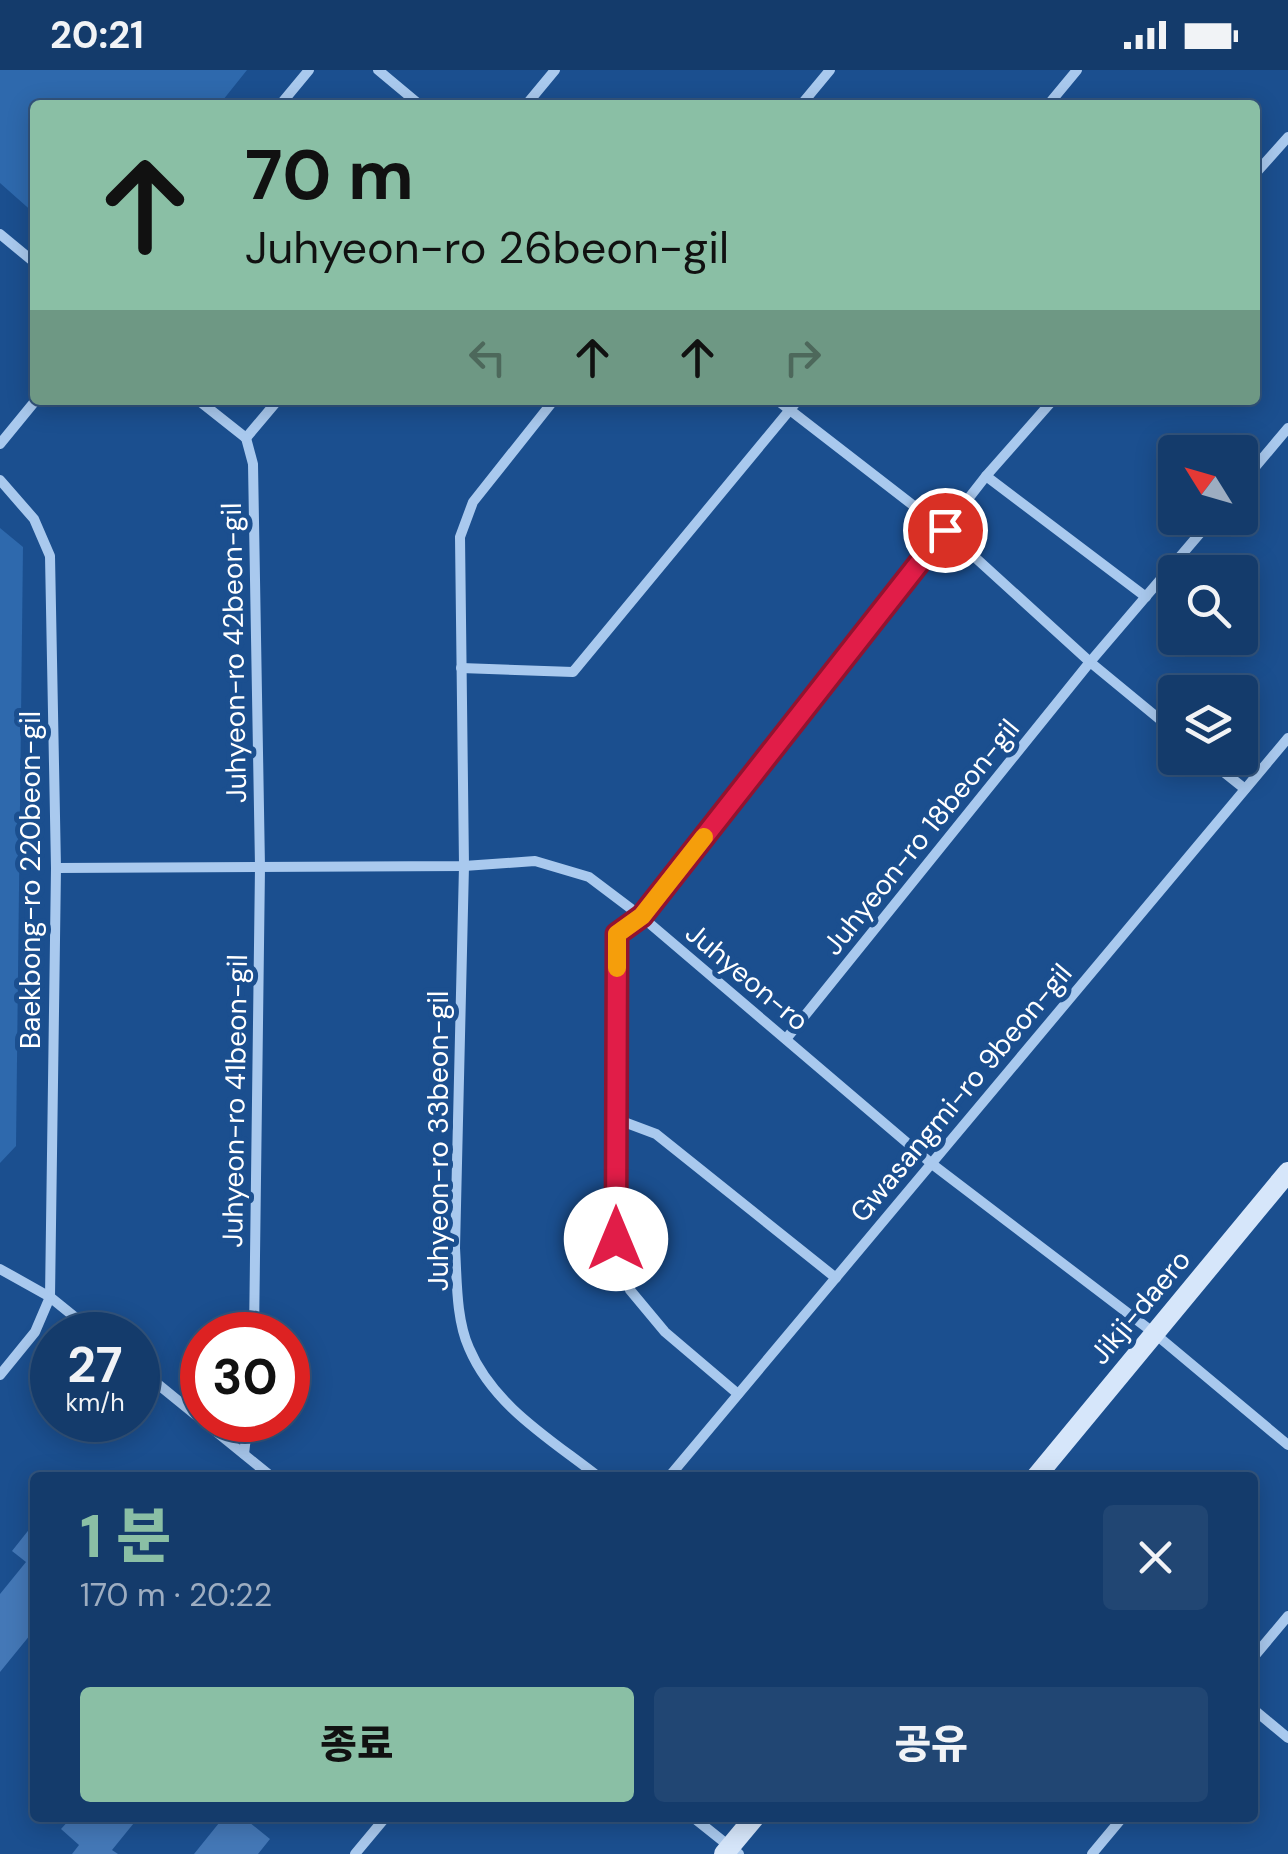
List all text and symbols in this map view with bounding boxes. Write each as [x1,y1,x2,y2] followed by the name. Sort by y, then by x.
[50,10,144,60] text: 20:21
[245,130,414,221] text: 70 m
[80,140,210,270] icon: ahead
[245,218,729,277] text: Juhyeon-ro 26beon-gil
[460,330,515,385] icon: left
[565,330,620,385] icon: ahead
[670,330,725,385] icon: ahead
[775,330,830,385] icon: right
[1158,435,1258,535] north arrow
[1158,435,1258,775] map controls
[903,488,988,573] pin
[213,502,255,804] street label: Juhyeon-ro 42beon-gil
[918,503,973,558] icon: arrive
[1158,555,1258,655] button: search
[1158,675,1258,775] button: layers
[12,711,49,1049] street label: Baekbong-ro 220beon-gil
[814,711,1028,963] street label: Juhyeon-ro 18beon-gil
[678,915,816,1039] street label: Juhyeon-ro
[214,954,256,1248] street label: Juhyeon-ro 41beon-gil
[842,956,1080,1230] street label: Gwasangmi-ro 9beon-gil
[420,991,457,1291] street label: Juhyeon-ro 33beon-gil
[564,1187,668,1291] position arrow
[1081,1242,1199,1372] street label: Jikji-daero
[180,1312,310,1442] speed limit sign: 30
[67,1332,123,1398] text: 27
[65,1386,125,1419] text: km/h
[80,1497,171,1576] text: 1 분
[1103,1505,1208,1610] button: close
[80,1574,272,1616] text: 170 m · 20:22
[80,1687,634,1802] button: 종료
[654,1687,1208,1802] button: 공유

